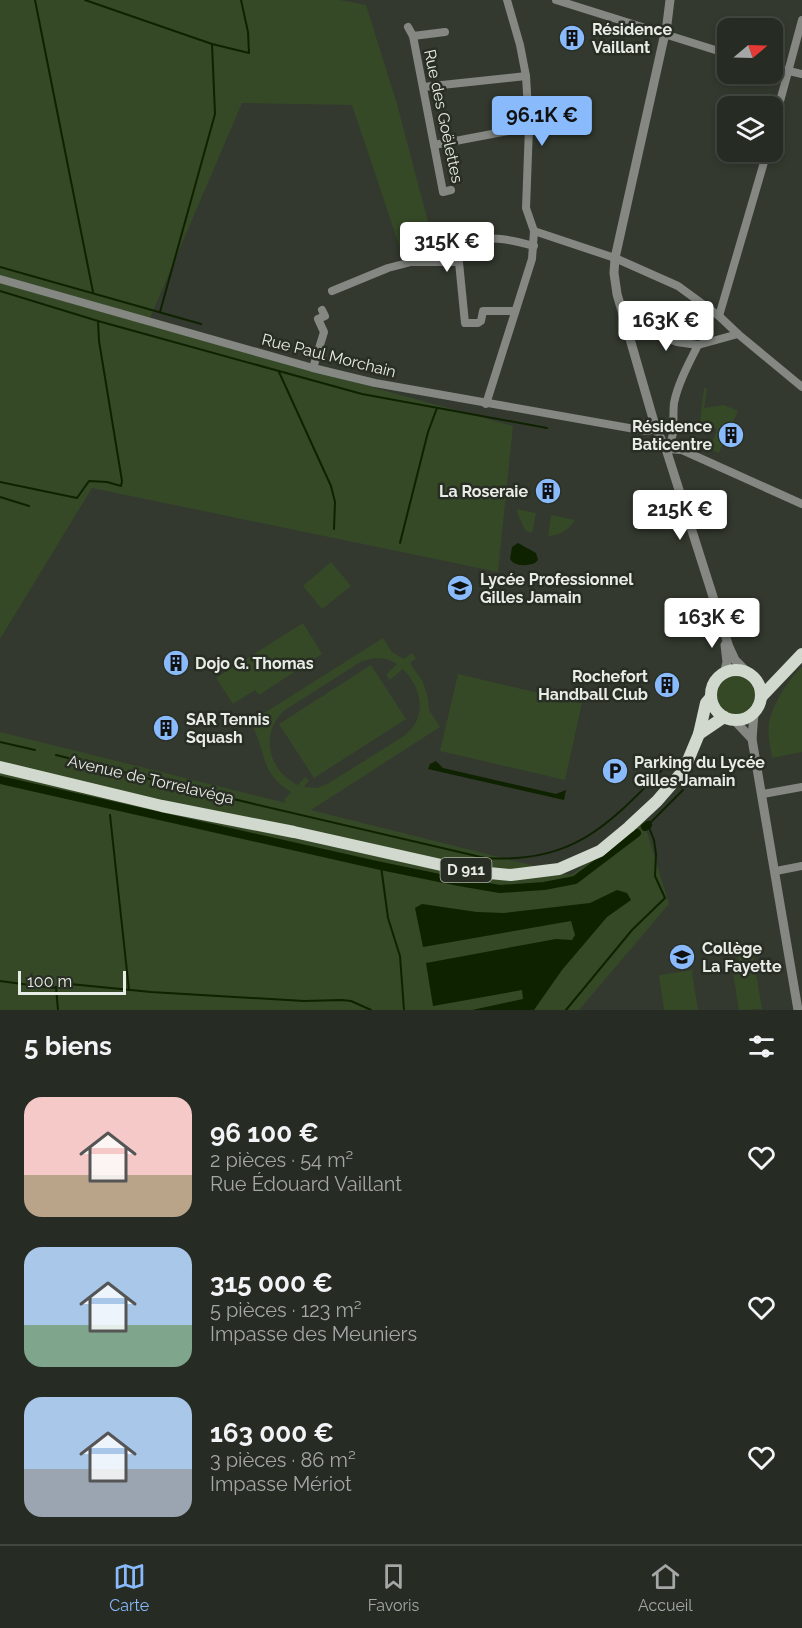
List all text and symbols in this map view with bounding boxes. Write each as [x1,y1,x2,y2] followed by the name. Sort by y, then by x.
[717,18,783,84] north arrow
[717,18,783,162] map controls
[592,20,672,57] place label: Résidence Vaillant
[557,23,587,53] building icon: Résidence Vaillant
[420,48,467,185] street label: Rue des Goëlettes
[487,96,597,147] pin: 96.1K €
[717,96,783,162] button: layers
[506,103,578,127] text: 96.1K €
[398,222,496,273] pin: 315K €
[414,229,480,253] text: 315K €
[617,301,715,352] pin: 163K €
[633,308,699,332] text: 163K €
[260,330,398,381] street label: Rue Paul Morchain
[632,417,712,454] place label: Résidence Baticentre
[716,420,746,450] building icon: Résidence Baticentre
[533,476,563,506] building icon: La Roseraie
[439,482,528,501] place label: La Roseraie
[631,490,729,541] pin: 215K €
[647,497,713,521] text: 215K €
[480,570,634,607] place label: Lycée Professionnel Gilles Jamain
[445,573,475,603] school or university icon: Lycée Professionnel Gilles Jamain
[663,598,761,649] pin: 163K €
[679,605,745,629] text: 163K €
[161,648,191,678] building icon: Dojo G. Thomas
[195,654,314,673] place label: Dojo G. Thomas
[538,667,648,704] place label: Rochefort Handball Club
[652,670,682,700] building icon: Rochefort Handball Club
[186,710,270,747] place label: SAR Tennis Squash
[151,713,181,743] building icon: SAR Tennis Squash
[66,751,236,808] street label: Avenue de Torrelavéga
[634,753,765,790] place label: Parking du Lycée Gilles Jamain
[600,756,630,786] parking icon: Parking du Lycée Gilles Jamain
[440,858,492,882] road number: D 911
[702,939,782,976] place label: Collège La Fayette
[667,942,697,972] school or university icon: Collège La Fayette
[18,968,126,995] scale bar
[27,972,72,991] text: 100 m
[745,1030,778,1063] icon: filters
[24,1031,112,1061] text: 5 biens
[210,1118,319,1148] text: 96 100 €
[72,1121,144,1193] icon: home
[745,1141,778,1174] icon: heart
[210,1148,353,1172] text: 2 pièces · 54 m²
[210,1172,402,1196] text: Rue Édouard Vaillant
[210,1268,333,1298] text: 315 000 €
[72,1271,144,1343] icon: home
[745,1291,778,1324] icon: heart
[210,1298,362,1322] text: 5 pièces · 123 m²
[210,1322,417,1346] text: Impasse des Meuniers
[210,1418,334,1448] text: 163 000 €
[72,1421,144,1493] icon: home
[745,1441,778,1474] icon: heart
[210,1448,356,1472] text: 3 pièces · 86 m²
[210,1472,352,1496] text: Impasse Mériot
[109,1560,149,1615] tab: Carte
[368,1560,419,1615] tab: Favoris
[638,1560,693,1615] tab: Accueil

